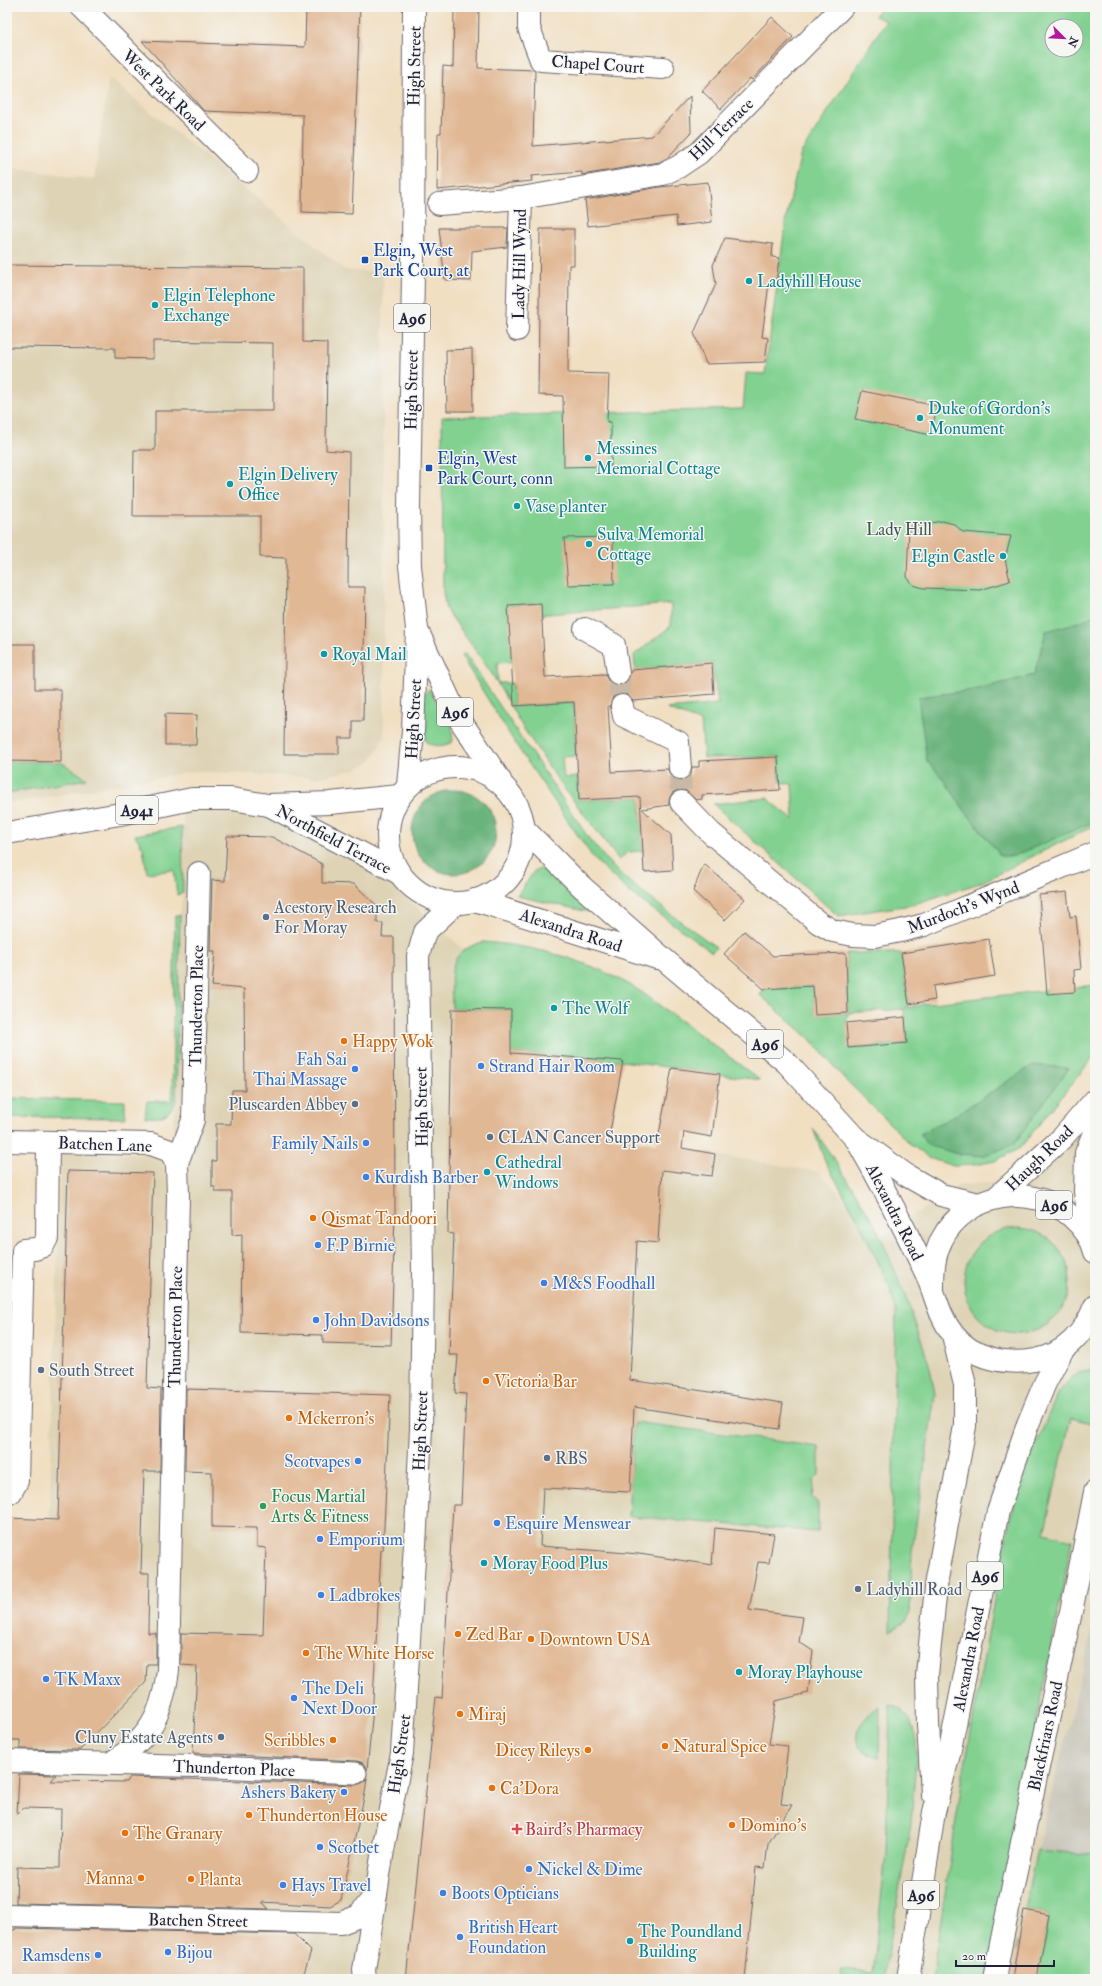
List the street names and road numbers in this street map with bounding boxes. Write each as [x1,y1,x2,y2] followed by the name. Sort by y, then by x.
[403,25,426,106] street label: High Street
[117,45,210,136] street label: West Park Road
[551,51,646,79] street label: Chapel Court
[685,93,758,165] street label: Hill Terrace
[508,208,532,319] street label: Lady Hill Wynd
[394,304,430,332] road number: A96
[400,349,423,430] street label: High Street
[401,678,426,760] street label: High Street
[437,698,473,726] road number: A96
[116,796,158,824] road number: A941
[272,800,395,879] street label: Northfield Terrace
[904,876,1023,939] street label: Murdoch's Wynd
[516,904,625,957] street label: Alexandra Road
[185,945,208,1067] street label: Thunderton Place
[747,1030,783,1058] road number: A96
[410,1066,433,1147] street label: High Street
[1001,1120,1078,1196] street label: Haugh Road
[58,1132,152,1157] street label: Batchen Lane
[861,1159,928,1265] street label: Alexandra Road
[1036,1191,1072,1219] road number: A96
[164,1266,187,1388] street label: Thunderton Place
[409,1390,432,1472] street label: High Street
[967,1562,1003,1590] road number: A96
[948,1604,989,1714] street label: Alexandra Road
[1024,1679,1068,1793] street label: Blackfriars Road
[384,1712,416,1795] street label: High Street
[173,1756,295,1781] street label: Thunderton Place
[903,1881,939,1909] road number: A96
[148,1909,249,1932] street label: Batchen Street

